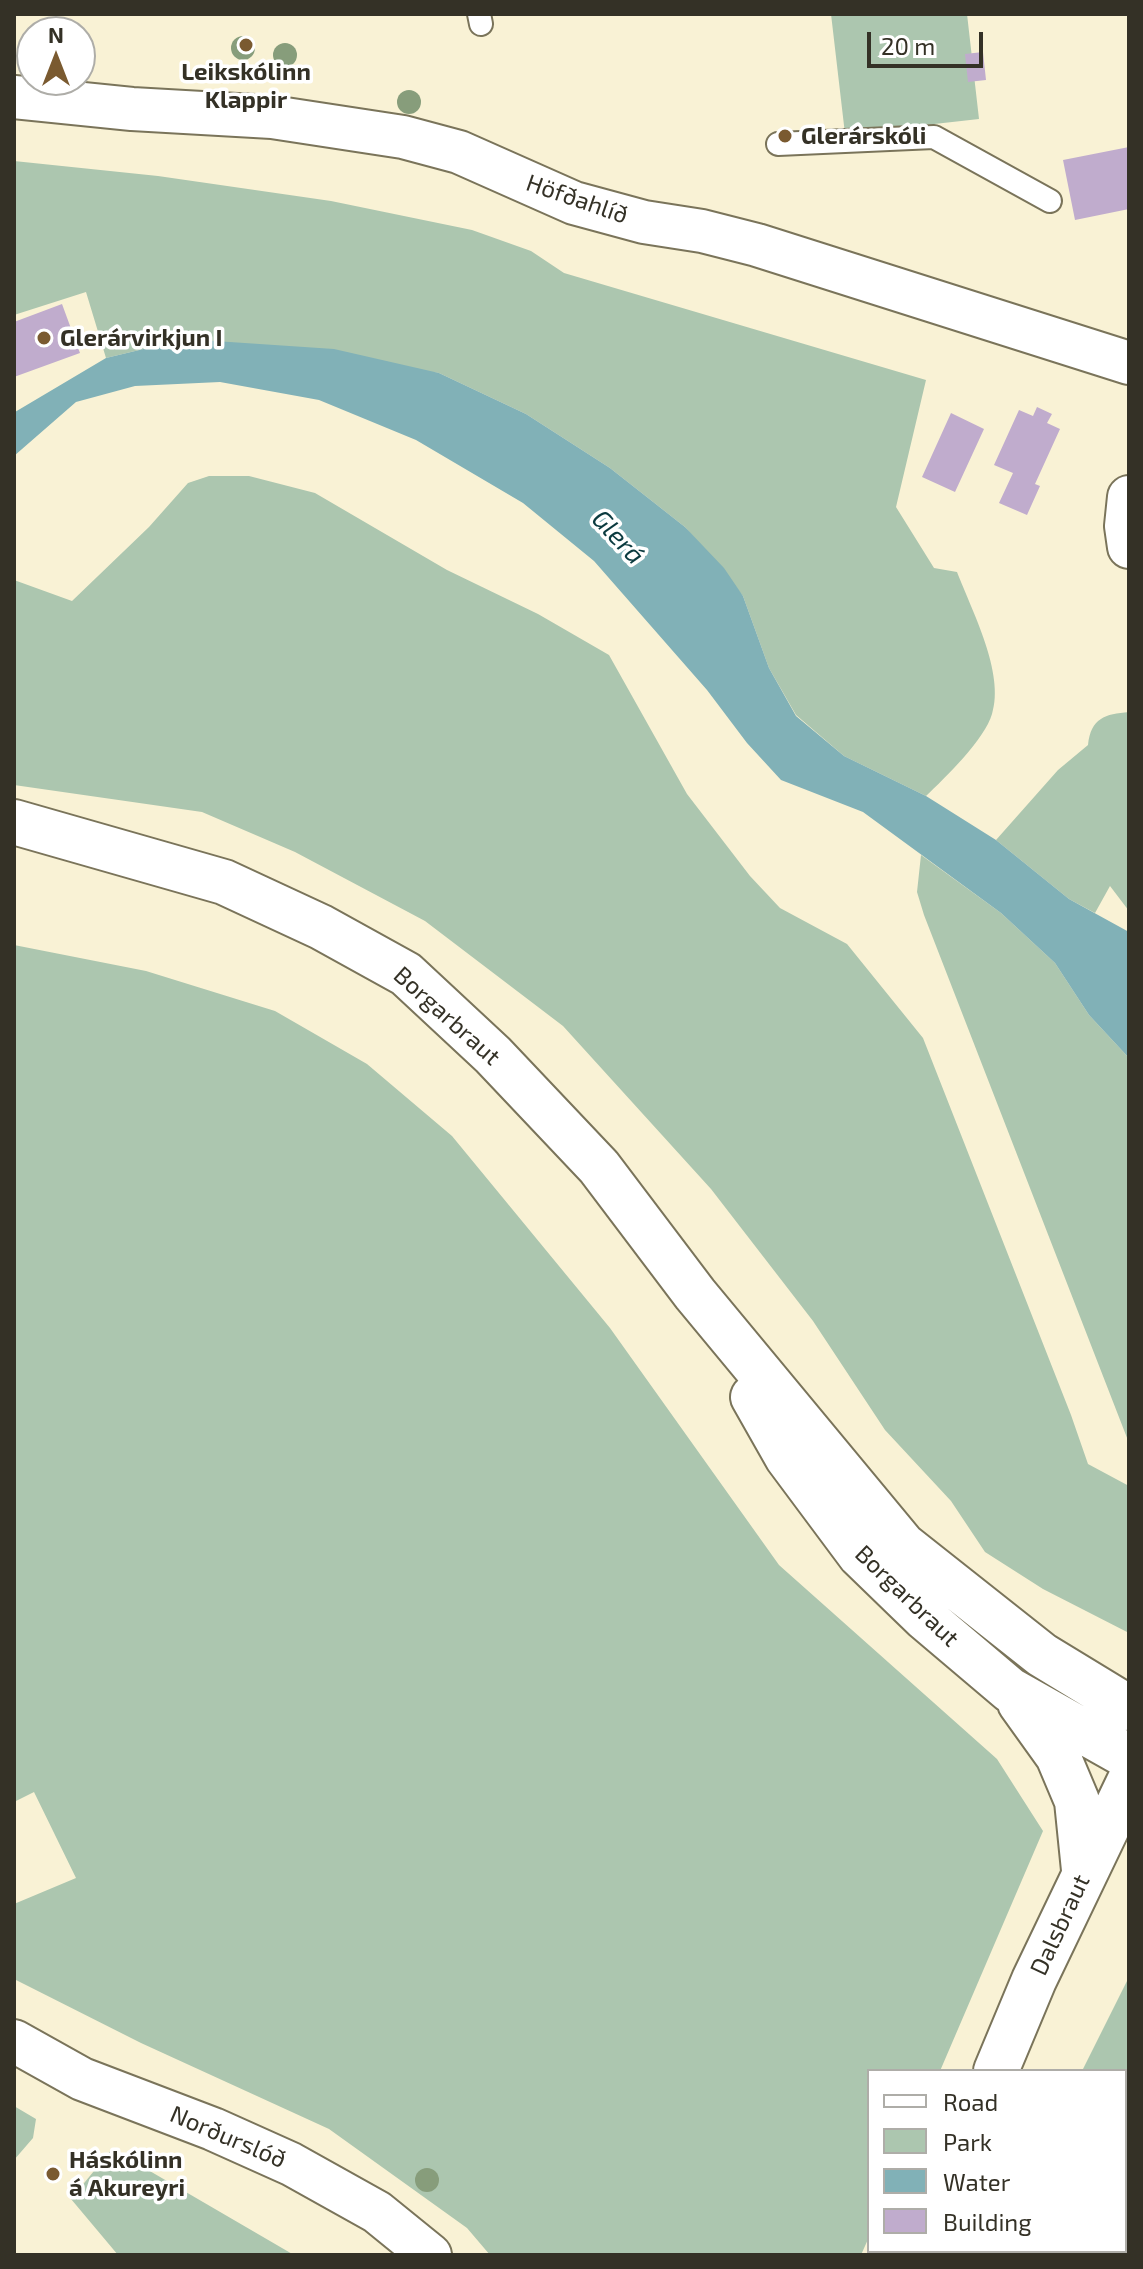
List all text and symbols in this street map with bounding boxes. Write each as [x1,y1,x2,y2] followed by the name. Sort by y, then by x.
[16,16,96,96] north arrow
[871,16,987,66] scale bar
[48,21,64,47] text: N
[881,31,935,60] text: 20 m
[237,36,255,54] marker: Leikskólinn Klappir
[181,58,311,114] place label: Leikskólinn Klappir
[801,122,926,150] place label: Glerárskóli
[776,127,794,145] marker: Glerárskóli
[522,168,632,230] street label: Höfðahlíð
[60,324,222,352] place label: Glerárvirkjun I
[35,329,53,347] marker: Glerárvirkjun I
[585,503,651,571] water label: Glerá
[388,961,506,1071] street label: Borgarbraut
[849,1539,965,1653] street label: Borgarbraut
[1024,1870,1096,1980] street label: Dalsbraut
[867,2069,1127,2253] legend
[943,2087,998,2116] text: Road
[166,2100,290,2174] street label: Norðurslóð
[943,2127,992,2156] text: Park
[69,2146,185,2202] place label: Háskólinn á Akureyri
[44,2165,62,2183] marker: Háskólinn á Akureyri
[943,2167,1010,2196] text: Water
[943,2207,1032,2236] text: Building

